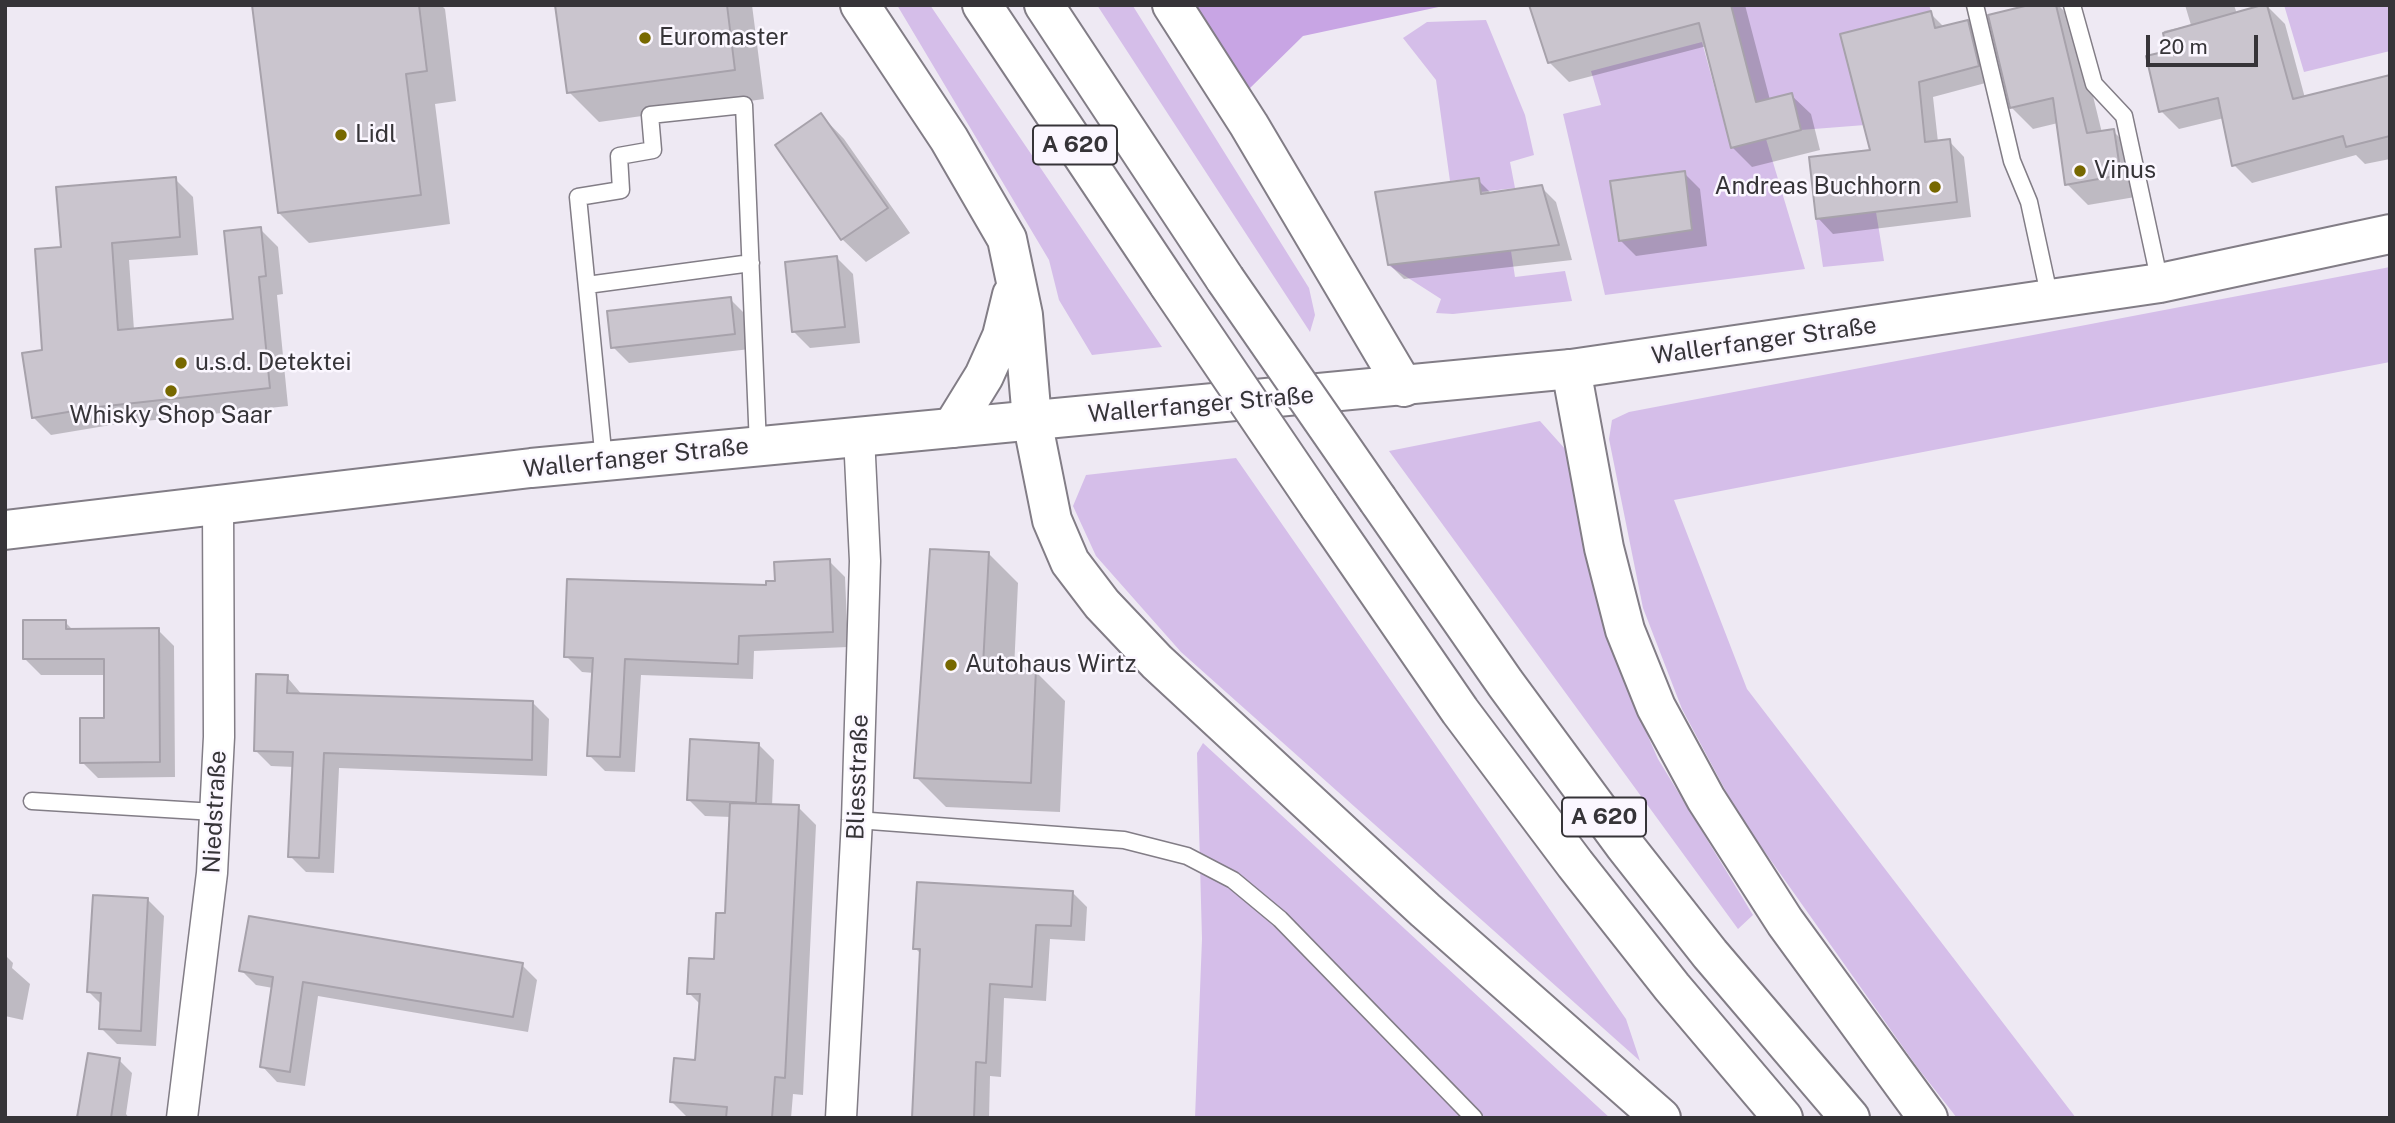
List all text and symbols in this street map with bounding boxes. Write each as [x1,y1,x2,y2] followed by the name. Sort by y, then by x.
[2150,21,2262,65] scale bar
[659,24,788,52] place label: Euromaster
[637,30,653,46] marker: Euromaster
[2159,34,2208,59] text: 20 m
[355,121,397,149] place label: Lidl
[1033,126,1117,164] road number: A 620
[333,127,349,143] marker: Lidl
[2094,157,2156,185] place label: Vinus
[2072,163,2088,179] marker: Vinus
[1714,173,1921,201] place label: Andreas Buchhorn
[1927,179,1943,195] marker: Andreas Buchhorn
[1650,311,1878,371] street label: Wallerfanger Straße
[195,349,351,377] place label: u.s.d. Detektei
[173,355,189,371] marker: u.s.d. Detektei
[1087,381,1315,429] street label: Wallerfanger Straße
[163,383,179,399] marker: Whisky Shop Saar
[70,402,272,430] place label: Whisky Shop Saar
[522,432,750,484] street label: Wallerfanger Straße
[965,651,1136,679] place label: Autohaus Wirtz
[943,657,959,673] marker: Autohaus Wirtz
[841,714,875,840] street label: Bliesstraße
[197,750,233,874] street label: Niedstraße
[1562,797,1646,836] road number: A 620

